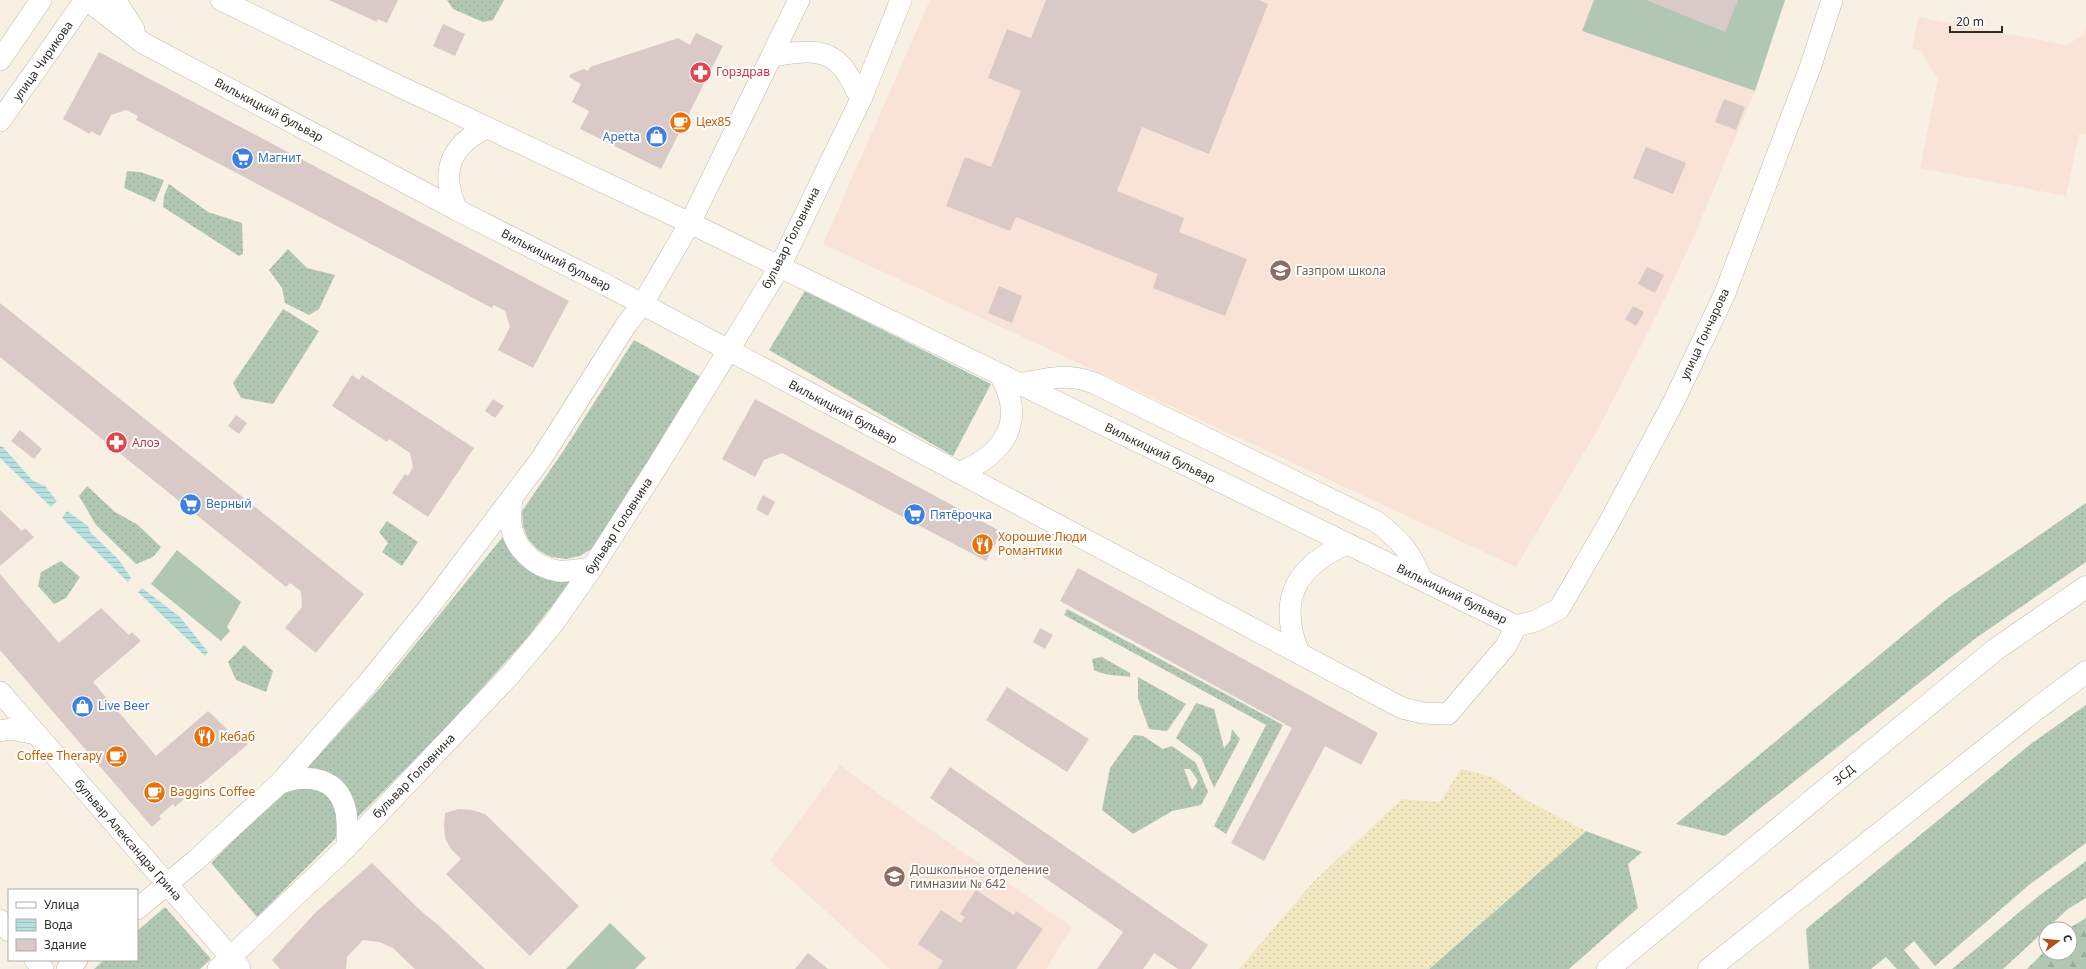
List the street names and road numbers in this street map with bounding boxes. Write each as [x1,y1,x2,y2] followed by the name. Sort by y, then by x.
[9,17,77,104] street label: улица Чирикова
[212,74,327,145] street label: Вилькицкий бульвар
[757,184,824,292] street label: бульвар Головнина
[498,225,614,295] street label: Вилькицкий бульвар
[1676,285,1733,382] street label: улица Гончарова
[786,376,901,447] street label: Вилькицкий бульвар
[1102,418,1218,487] street label: Вилькицкий бульвар
[581,474,656,577] street label: бульвар Головнина
[1394,559,1510,628] street label: Вилькицкий бульвар
[369,729,459,822] street label: бульвар Головнина
[1829,761,1858,789] street label: ЗСД
[71,775,186,904] street label: бульвар Александра Грина

